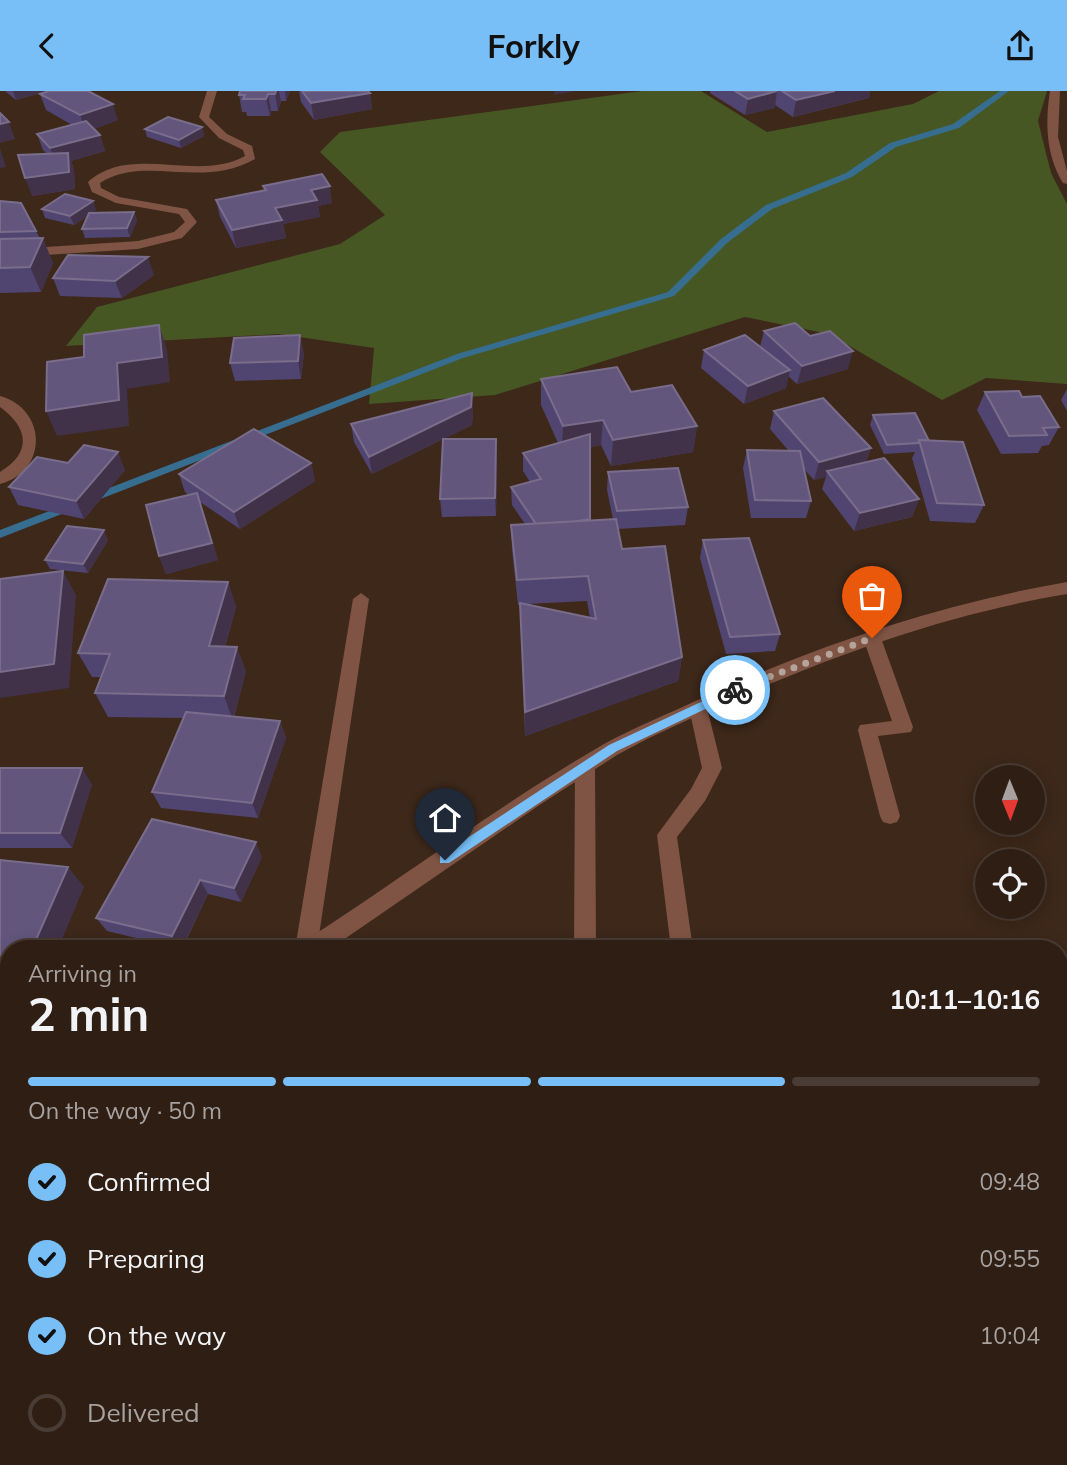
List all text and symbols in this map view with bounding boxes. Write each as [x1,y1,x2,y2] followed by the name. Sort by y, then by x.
[487,26,580,66] text: Forkly
[28,27,66,65] icon: back
[1001,27,1039,65] icon: share
[842,566,902,638] pin
[853,577,891,615] icon: bag
[700,655,770,725] courier
[716,671,754,709] icon: bike
[975,765,1045,835] north arrow
[975,765,1045,919] map controls
[415,788,475,860] pin
[426,799,464,837] icon: home
[975,849,1045,919] button: locate
[28,959,137,988] text: Arriving in
[889,983,1040,1016] text: 10:11–10:16
[28,985,149,1043] text: 2 min
[28,1096,222,1125] text: On the way · 50 m
[28,1163,66,1201] icon: check
[87,1165,211,1198] text: Confirmed
[980,1167,1040,1196] text: 09:48
[28,1240,66,1278] icon: check
[87,1242,205,1275] text: Preparing
[980,1244,1040,1273] text: 09:55
[28,1317,66,1355] icon: check
[87,1319,226,1352] text: On the way
[980,1321,1040,1350] text: 10:04
[87,1396,200,1429] text: Delivered

